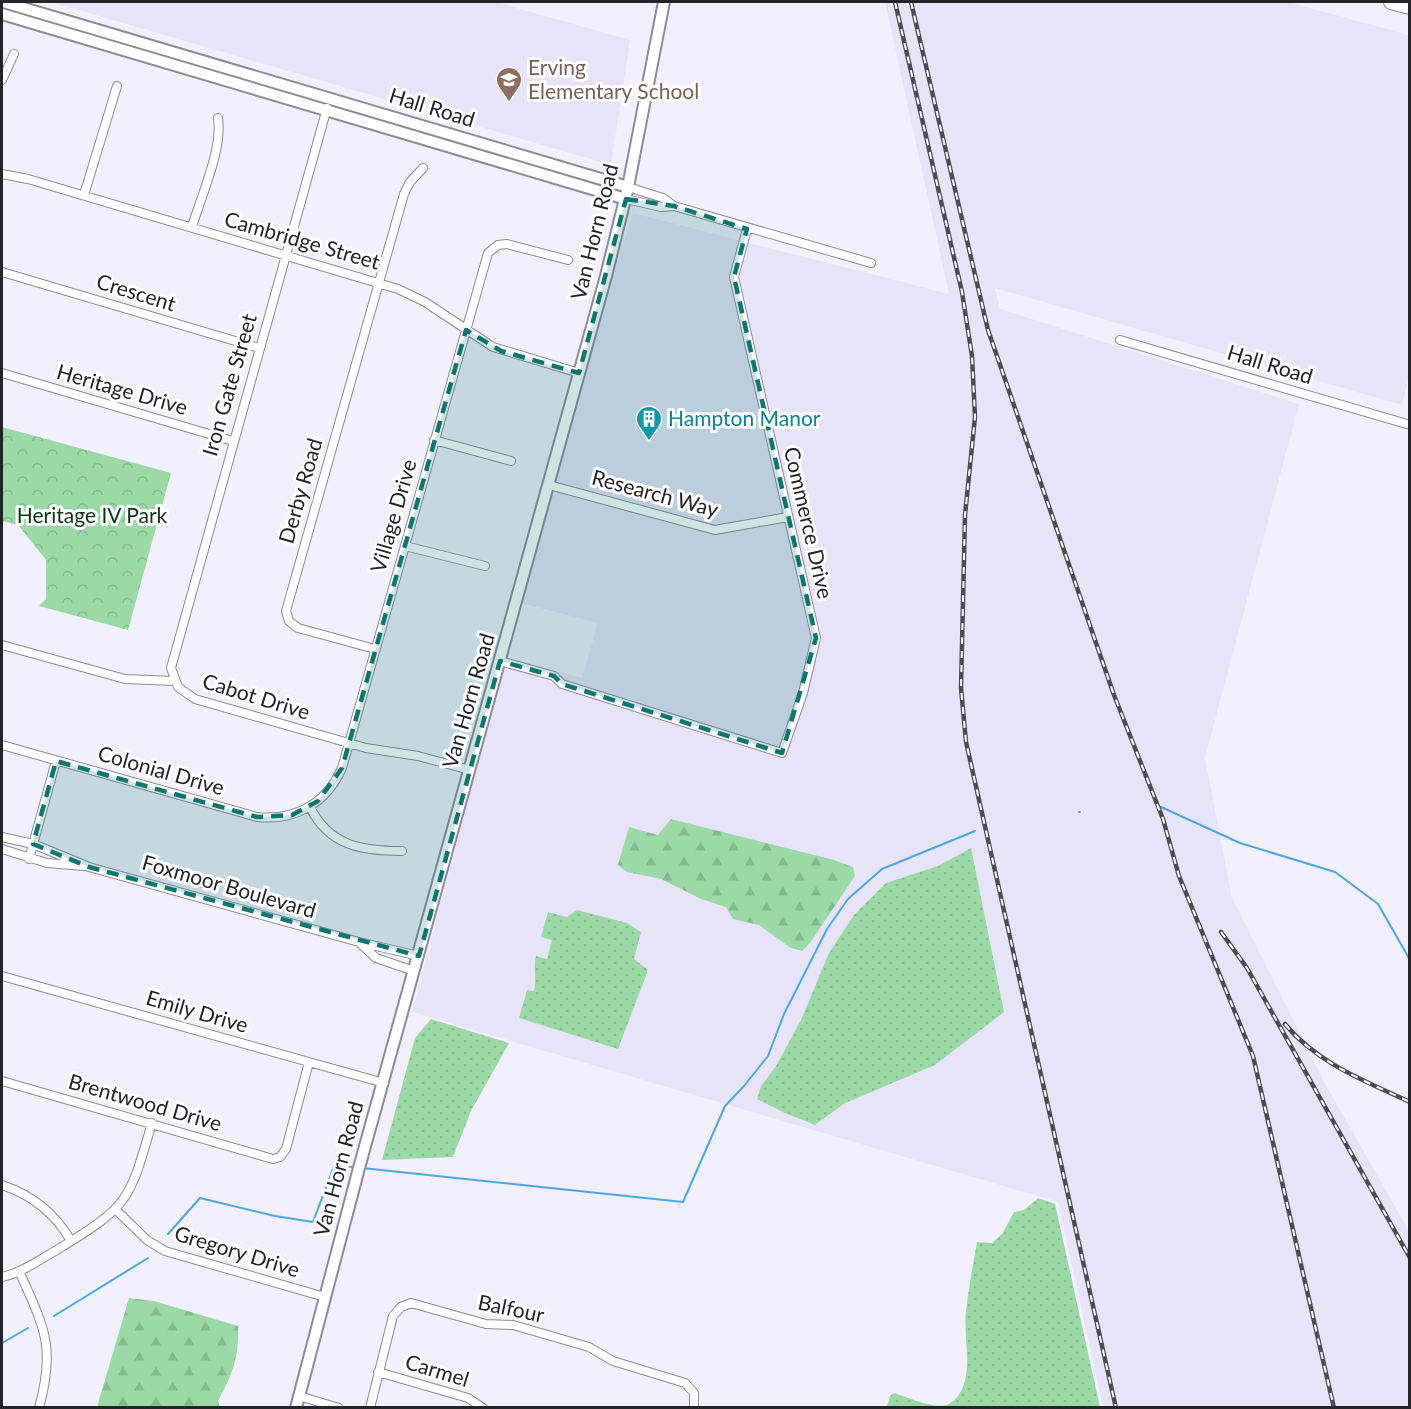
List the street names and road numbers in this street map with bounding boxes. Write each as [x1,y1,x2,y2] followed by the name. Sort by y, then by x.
[387,82,478,131] street label: Hall Road
[565,161,623,302] street label: Van Horn Road
[222,205,383,274] street label: Cambridge Street
[94,268,179,316] street label: Crescent
[196,310,261,459] street label: Iron Gate Street
[1225,339,1316,388] street label: Hall Road
[54,358,191,419] street label: Heritage Drive
[273,435,327,546] street label: Derby Road
[780,444,839,601] street label: Commerce Drive
[364,456,421,575] street label: Village Drive
[589,464,721,521] street label: Research Way
[436,630,499,771] street label: Van Horn Road
[200,667,313,724] street label: Cabot Drive
[95,740,227,800] street label: Colonial Drive
[140,849,319,922] street label: Foxmoor Boulevard
[144,984,251,1037] street label: Emily Drive
[66,1068,225,1135] street label: Brentwood Drive
[307,1098,368,1239] street label: Van Horn Road
[172,1220,303,1281] street label: Gregory Drive
[476,1288,547,1327] street label: Balfour
[402,1348,472,1391] street label: Carmel

